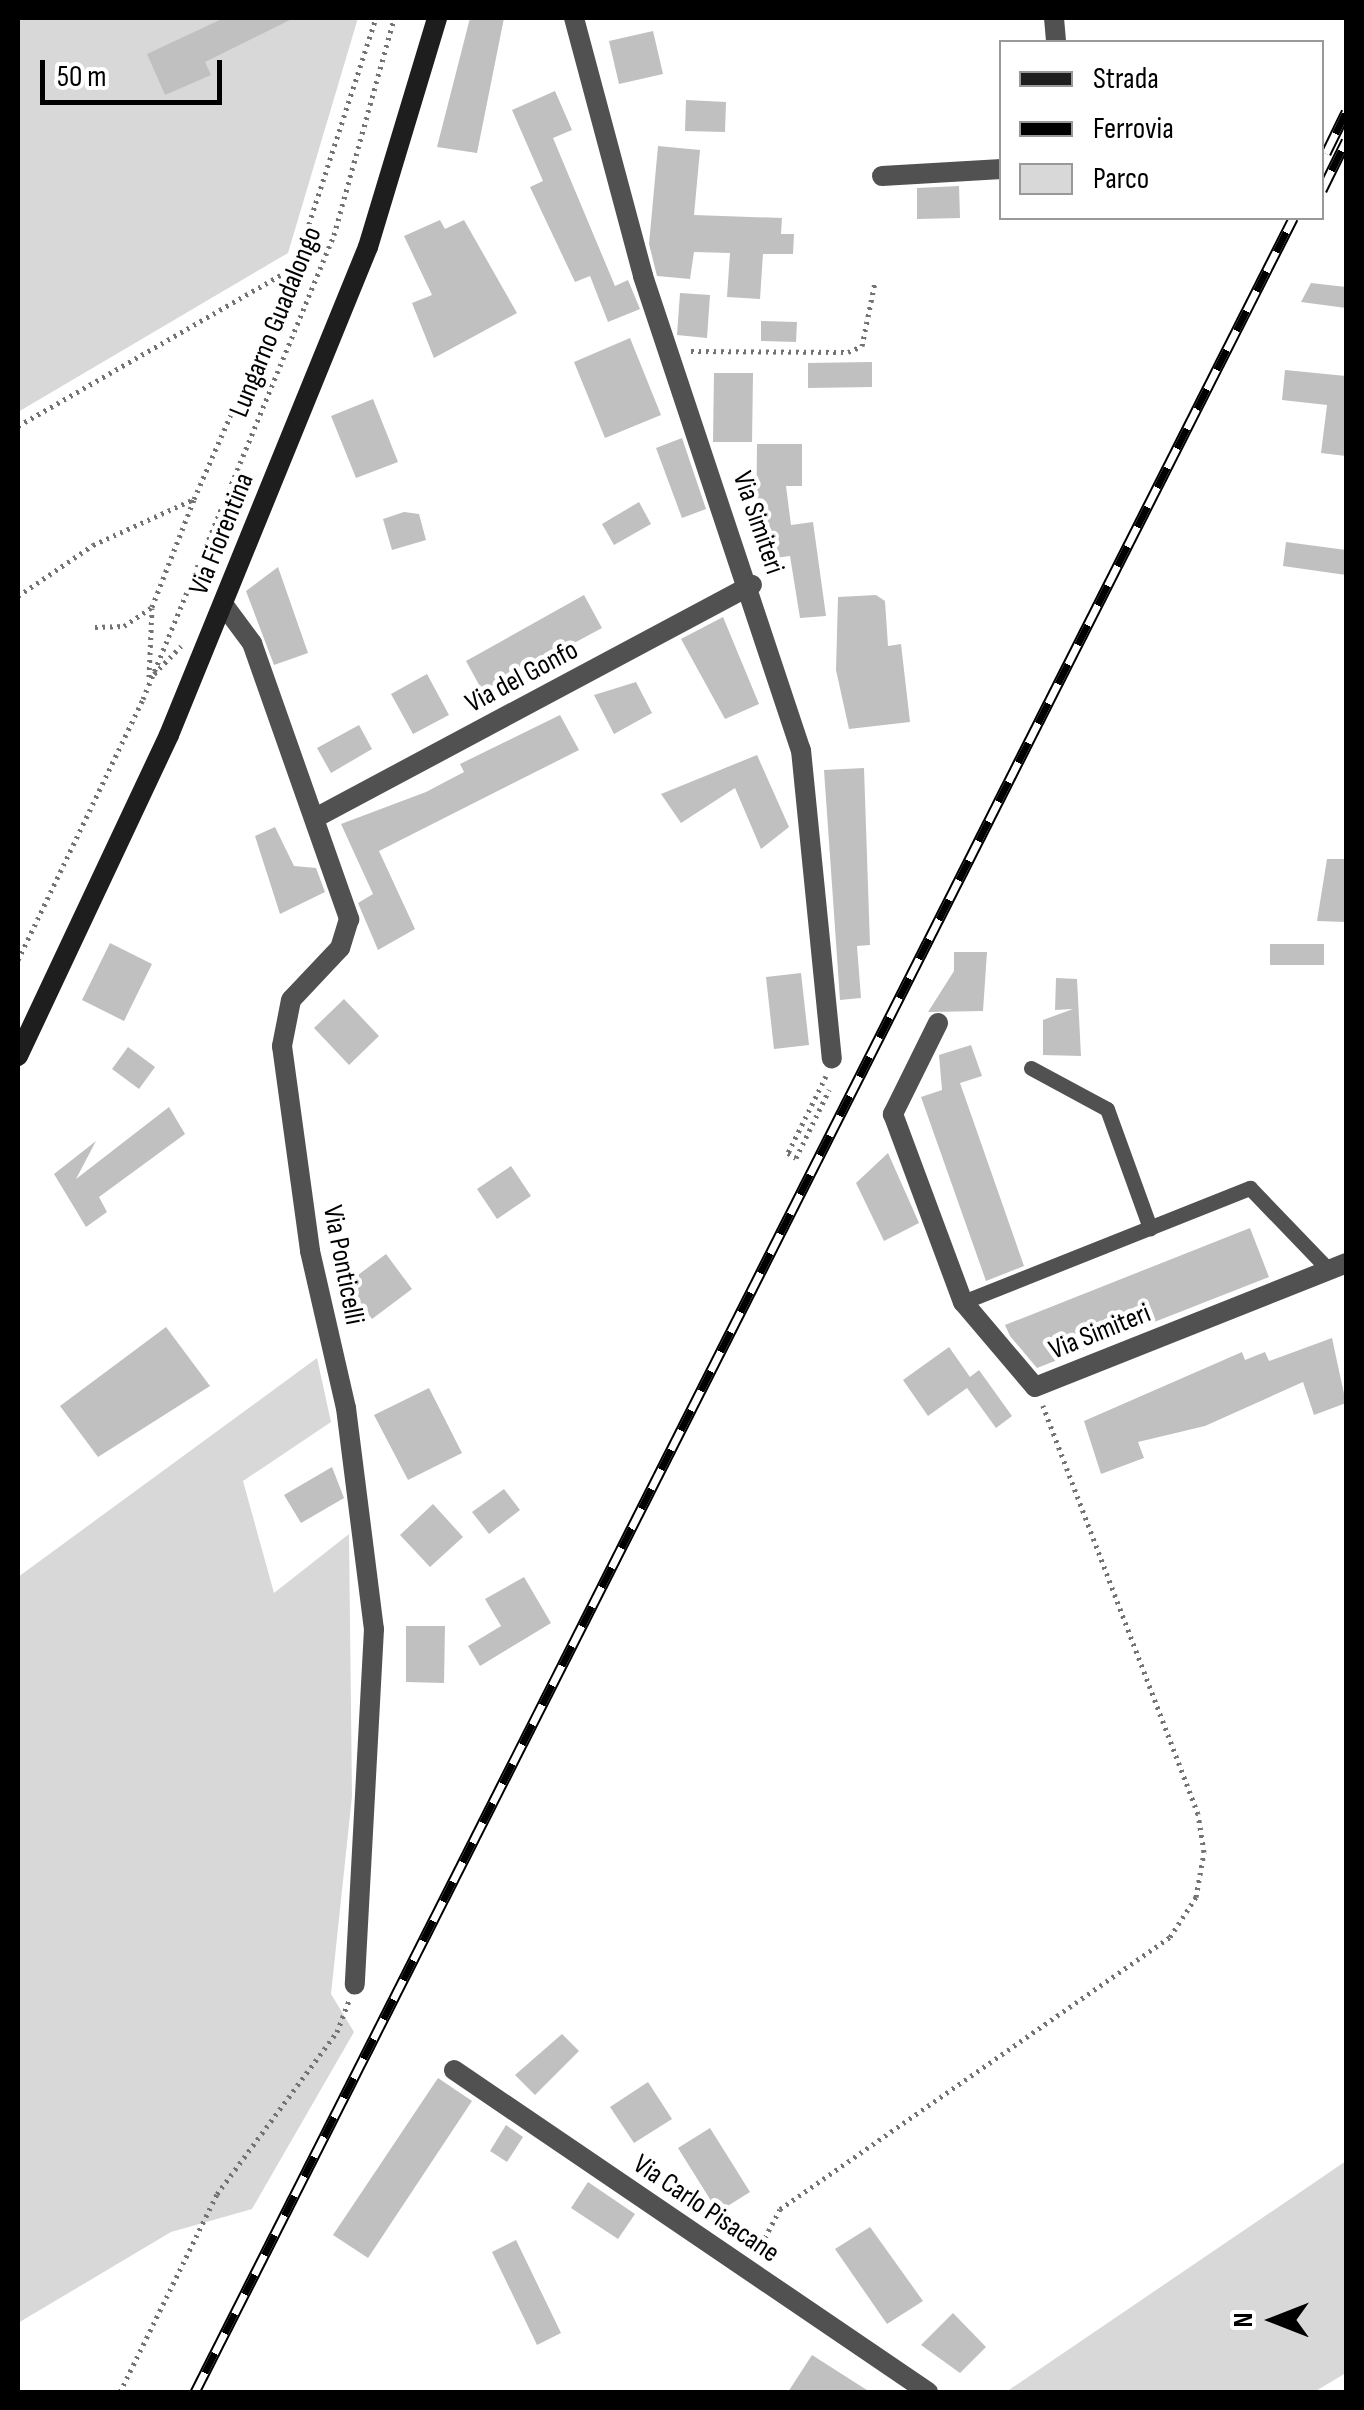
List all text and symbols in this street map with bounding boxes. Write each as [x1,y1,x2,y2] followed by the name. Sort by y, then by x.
[45,40,228,102] scale bar
[999,40,1324,220] legend
[57,59,106,95] text: 50 m
[1093,61,1159,97] text: Strada
[1093,111,1174,147] text: Ferrovia
[1093,161,1149,197] text: Parco
[223,222,329,422] street label: Lungarno Guadalongo
[725,467,791,579] street label: Via Simiteri
[182,468,262,600] street label: Via Fiorentina
[460,633,584,721] street label: Via del Gonfo
[315,1202,371,1328] street label: Via Ponticelli
[1044,1297,1156,1367] street label: Via Simiteri
[627,2148,785,2270] street label: Via Carlo Pisacane
[1224,2270,1324,2370] north arrow
[1227,2313,1260,2327] text: N

